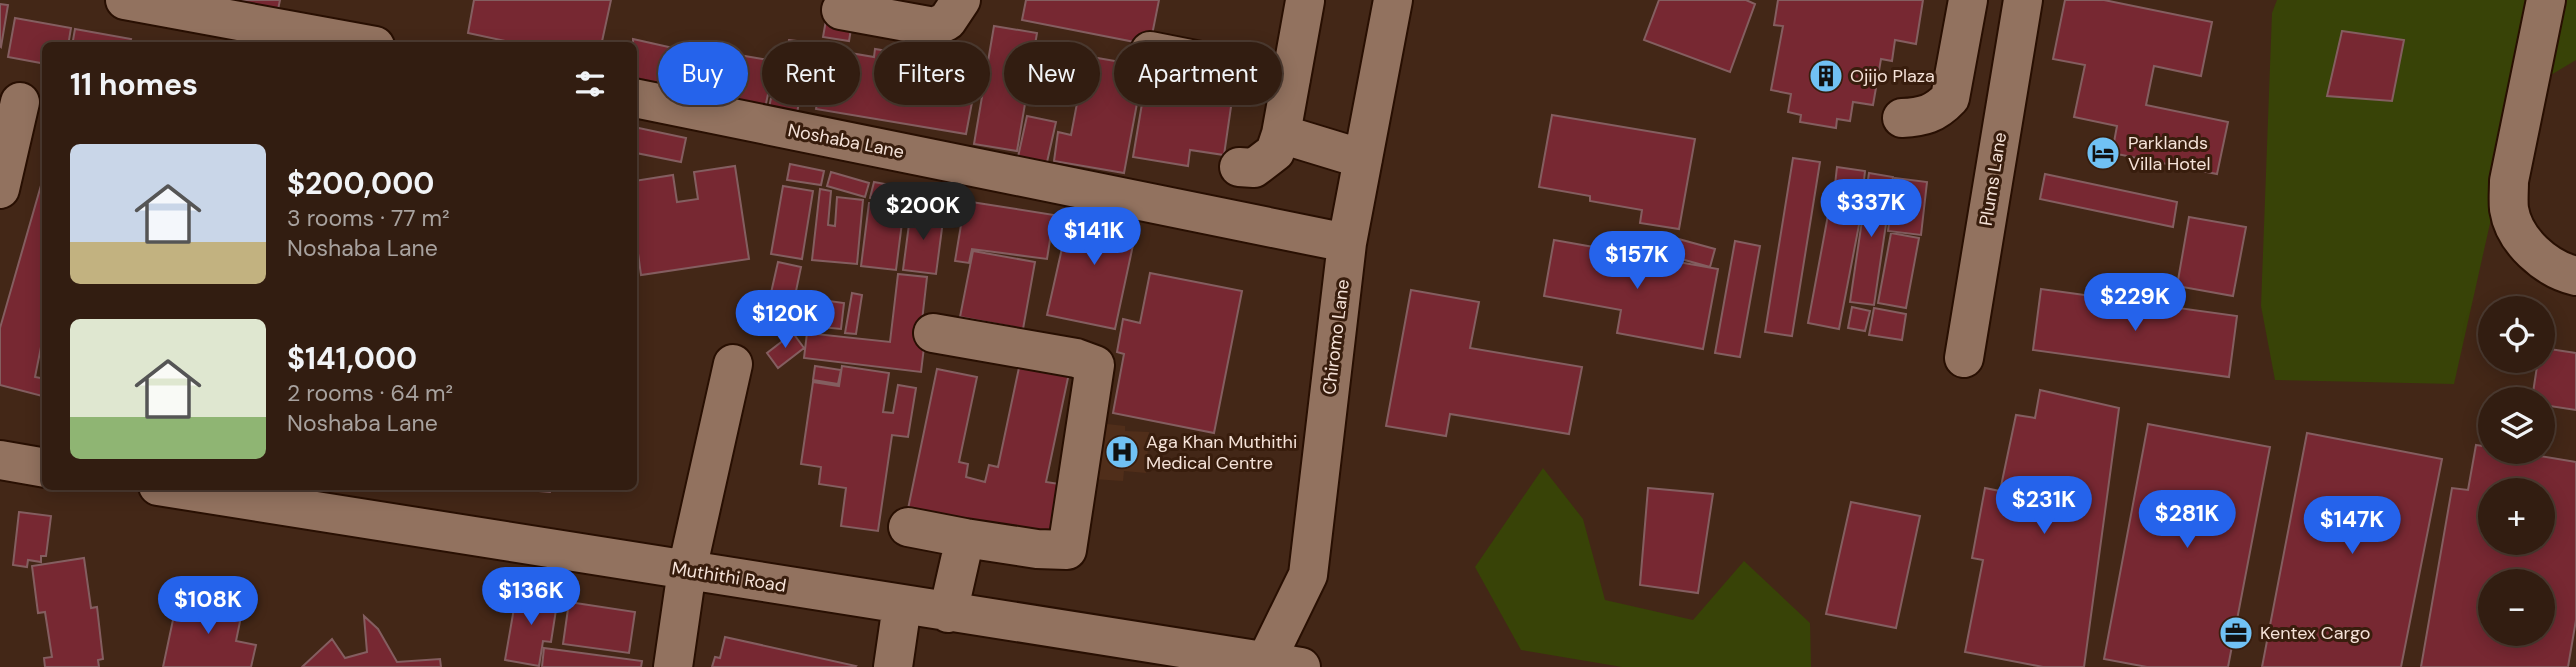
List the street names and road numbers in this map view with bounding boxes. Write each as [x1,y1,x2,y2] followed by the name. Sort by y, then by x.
[786,118,906,164] street label: Noshaba Lane
[1974,130,2012,228] street label: Plums Lane
[1317,278,1355,396] street label: Chiromo Lane
[670,556,788,598] street label: Muthithi Road

